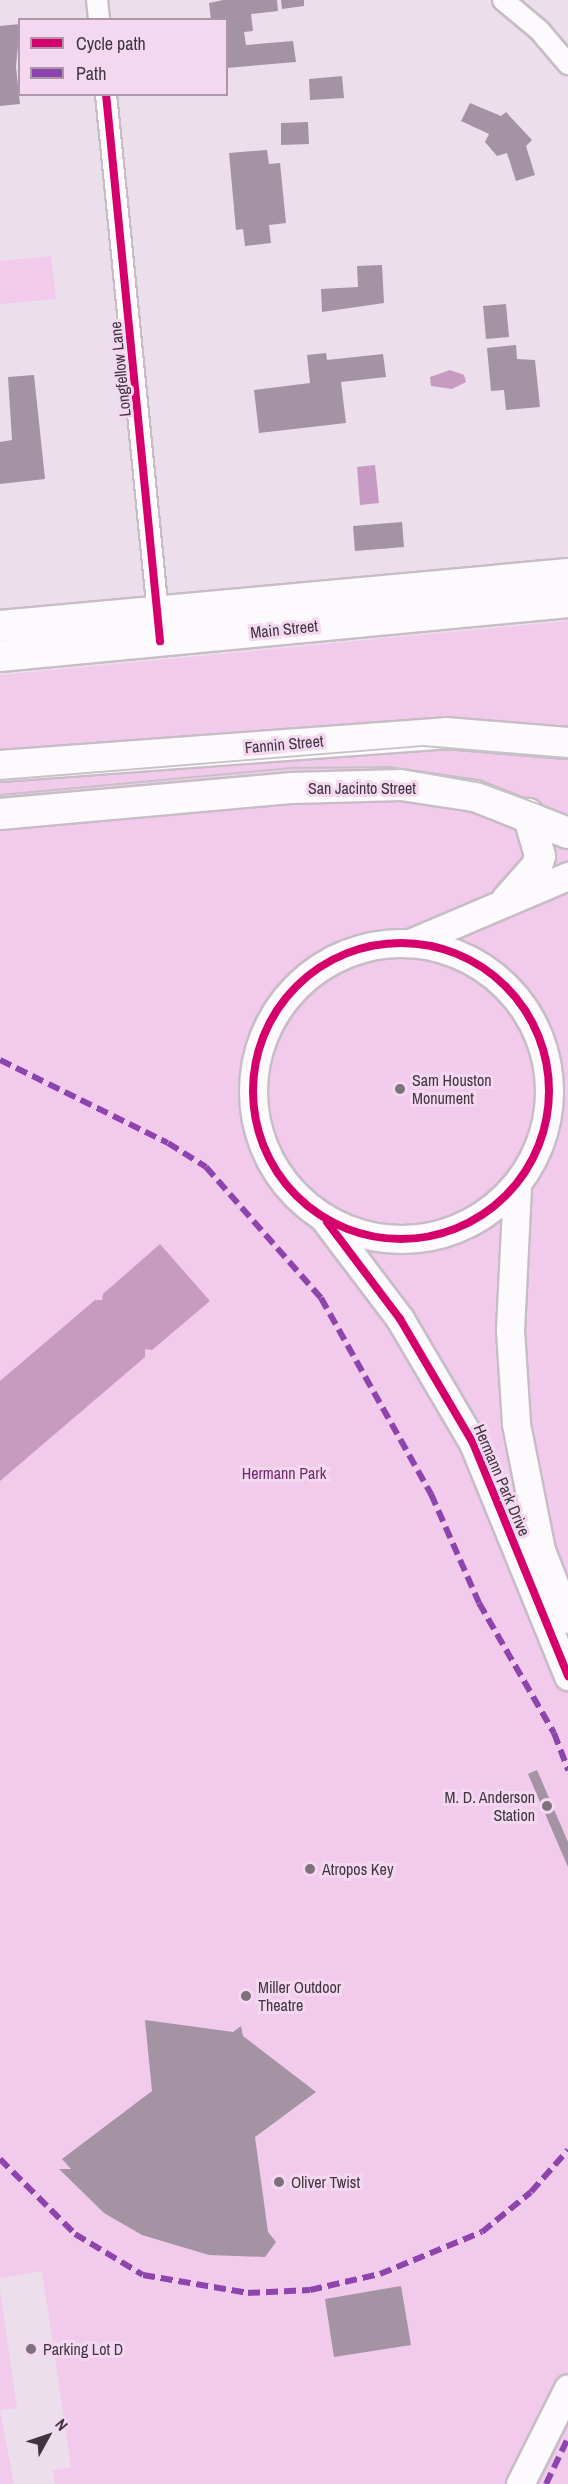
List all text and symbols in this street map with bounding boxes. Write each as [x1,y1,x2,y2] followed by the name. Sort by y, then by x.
[18,18,228,96] legend
[76,31,146,56] text: Cycle path
[76,61,106,86] text: Path
[105,320,135,418] street label: Longfellow Lane
[249,616,319,642] street label: Main Street
[244,731,324,757] street label: Fannin Street
[308,778,416,798] street label: San Jacinto Street
[412,1070,491,1108] place label: Sam Houston Monument
[393,1082,407,1096] marker: Sam Houston Monument
[470,1421,534,1539] street label: Hermann Park Drive
[242,1463,326,1483] park label: Hermann Park
[444,1787,535,1825] place label: M. D. Anderson Station
[540,1799,554,1813] marker: M. D. Anderson Station
[322,1859,393,1879] place label: Atropos Key
[303,1862,317,1876] marker: Atropos Key
[258,1977,341,2015] place label: Miller Outdoor Theatre
[239,1989,253,2003] marker: Miller Outdoor Theatre
[291,2172,360,2192] place label: Oliver Twist
[272,2175,286,2189] marker: Oliver Twist
[43,2339,123,2359] place label: Parking Lot D
[24,2342,38,2356] marker: Parking Lot D
[18,2406,78,2466] north arrow
[50,2414,73,2435] text: N

